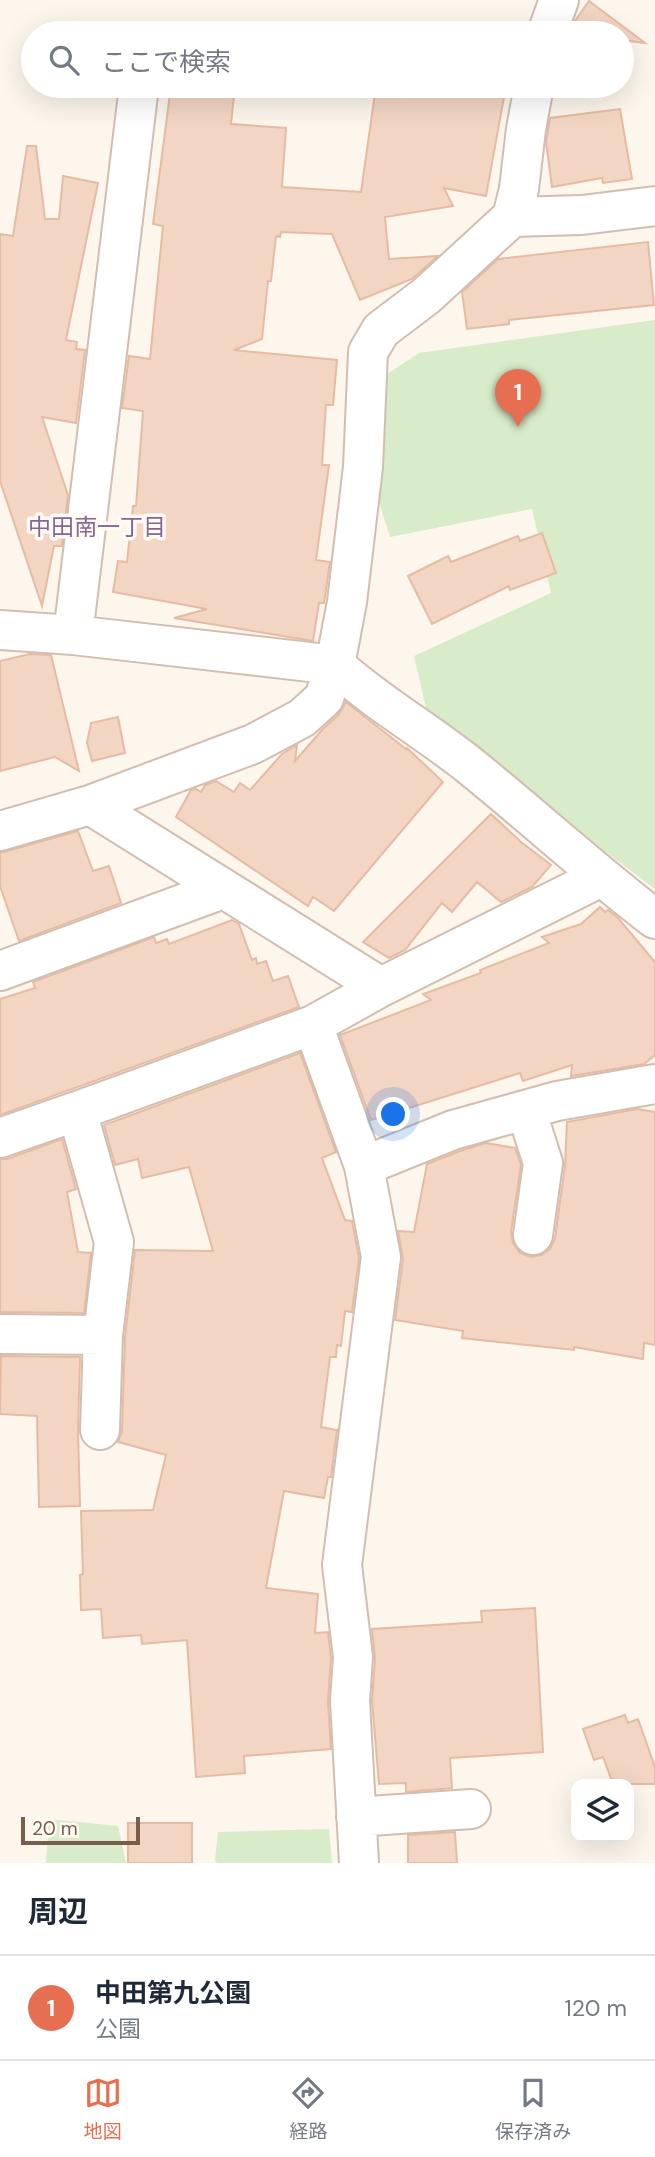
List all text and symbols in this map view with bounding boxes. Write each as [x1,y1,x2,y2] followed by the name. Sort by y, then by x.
[21,21,634,98] search box
[45,41,83,79] icon: search
[101,45,231,79] text: ここで検索
[495,369,541,427] pin: 1
[28,512,166,542] district label: 中田南一丁目
[376,1097,410,1131] your location
[571,1779,634,1842] map controls
[571,1779,634,1842] button: layers
[21,1814,140,1846] scale bar
[32,1816,78,1841] text: 20 m
[28,1892,88,1931] text: 周辺
[95,1976,251,2010] text: 中田第九公園
[47,1993,55,2023] text: 1
[564,1993,627,2023] text: 120 m
[95,2014,141,2044] text: 公園
[84,2074,122,2144] tab: 地図
[289,2074,327,2144] tab: 経路
[495,2074,571,2144] tab: 保存済み

